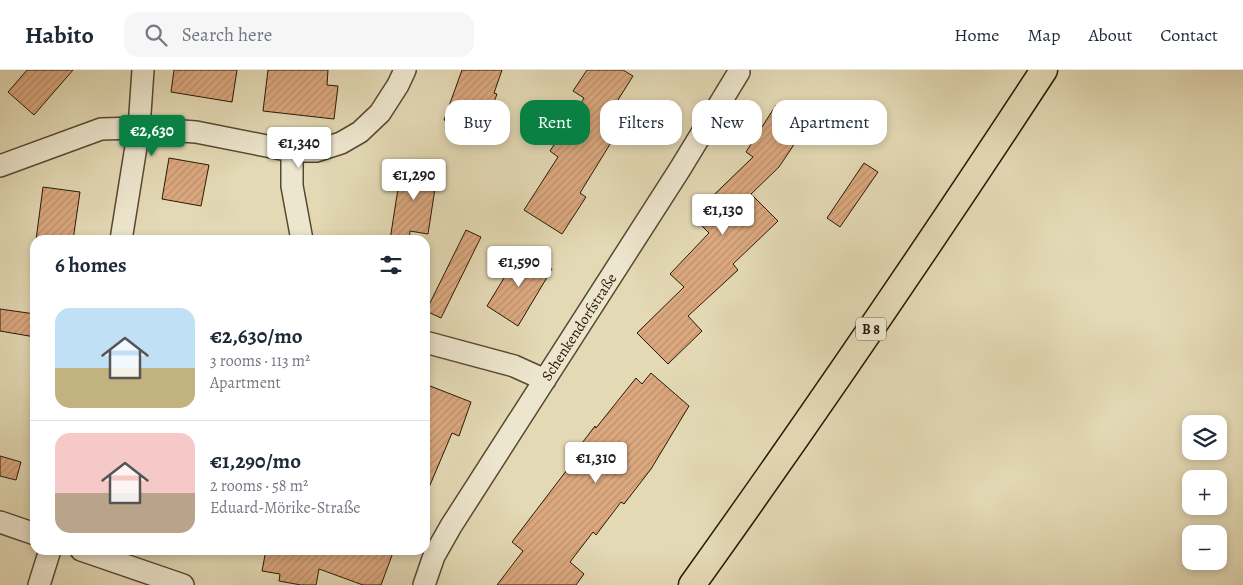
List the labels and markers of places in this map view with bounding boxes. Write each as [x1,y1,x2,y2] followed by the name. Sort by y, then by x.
[111,114,193,157] pin: €2,630
[258,126,340,169] pin: €1,340
[373,158,455,201] pin: €1,290
[682,194,764,236] pin: €1,130
[478,246,560,288] pin: €1,590
[555,442,637,484] pin: €1,310

